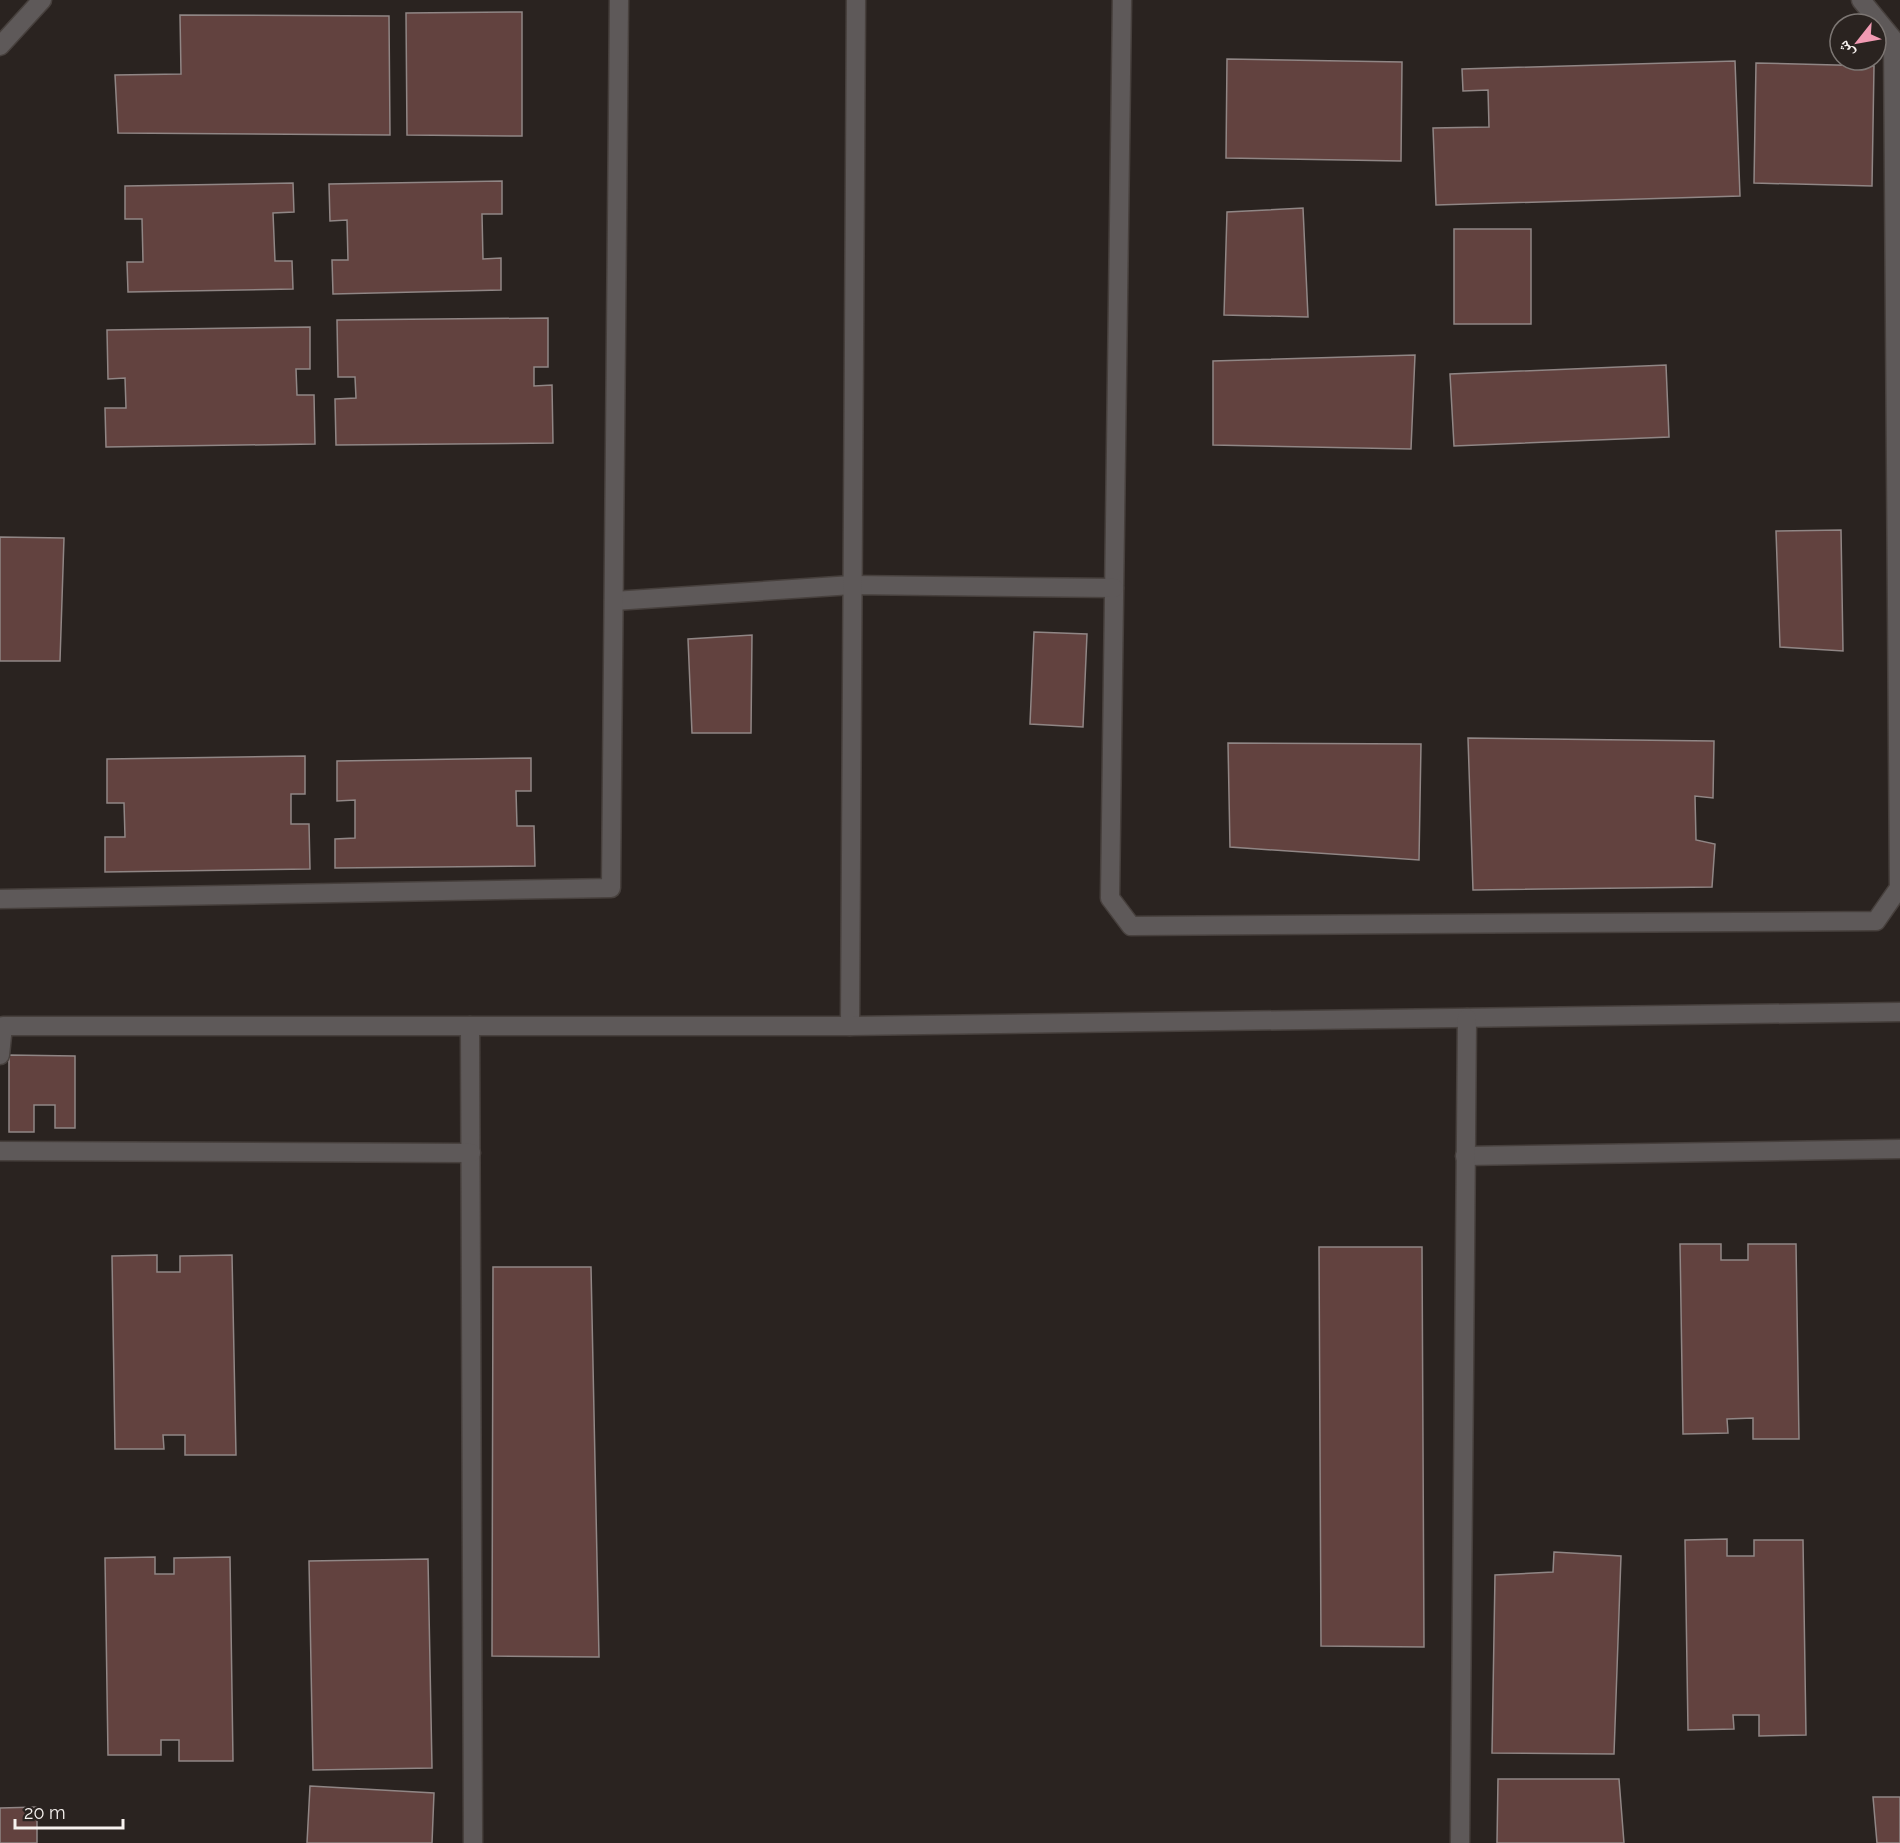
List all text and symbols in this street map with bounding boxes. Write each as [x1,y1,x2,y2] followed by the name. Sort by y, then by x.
[1828,12,1888,72] north arrow
[1833,37,1858,62] text: ش
[15,1792,123,1830] scale bar
[24,1802,66,1823] text: 20 m

